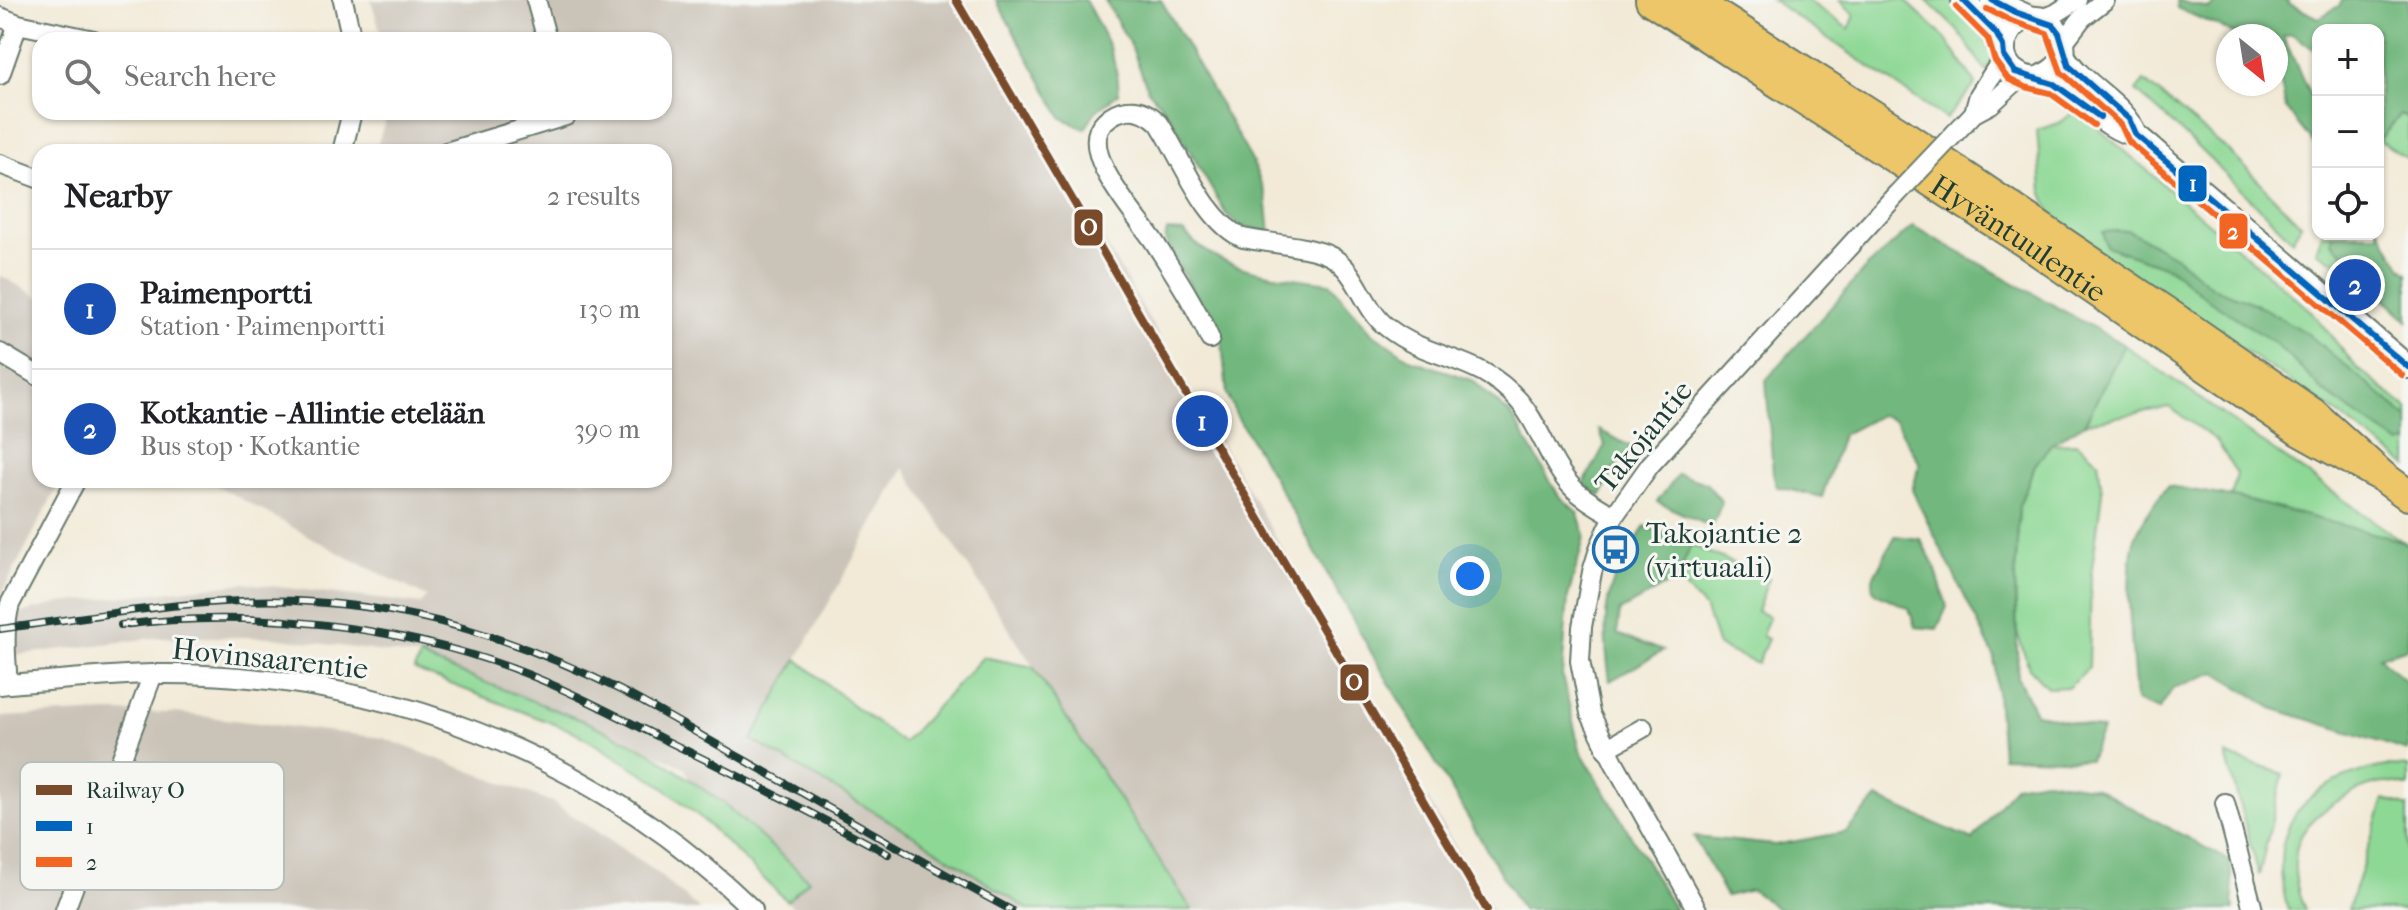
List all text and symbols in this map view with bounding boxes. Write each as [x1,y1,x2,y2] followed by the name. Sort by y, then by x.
[2216,24,2288,96] north arrow
[2312,24,2384,240] map controls
[2312,24,2384,96] button: +
[32,32,672,120] search box
[60,54,104,98] icon: search
[124,59,276,94] text: Search here
[2312,96,2384,168] button: −
[2177,164,2208,203] line badge: 1
[1924,168,2113,310] street label: Hyväntuulentie
[2312,168,2384,240] button: locate
[2189,171,2197,197] text: 1
[64,176,171,216] text: Nearby
[547,181,640,212] text: 2 results
[1073,208,1104,247] line badge: O
[2218,212,2249,250] line badge: 2
[1080,215,1098,241] text: O
[2227,219,2239,245] text: 2
[2329,255,2381,315] pin: 2
[140,276,312,311] text: Paimenportti
[85,294,95,325] text: 1
[579,294,640,325] text: 130 m
[140,311,385,342] text: Station · Paimenportti
[1588,374,1700,500] street label: Takojantie
[1176,391,1228,451] pin: 1
[140,396,485,431] text: Kotkantie - Allintie etelään
[83,414,97,445] text: 2
[574,414,640,445] text: 390 m
[140,431,360,462] text: Bus stop · Kotkantie
[1646,516,1802,585] place label: Takojantie 2 (virtuaali)
[1591,526,1639,574] bus stop icon: Takojantie 2 (virtuaali)
[1450,556,1490,596] your location
[170,631,370,687] street label: Hovinsaarentie
[1339,663,1370,702] line badge: O
[1345,670,1363,696] text: O
[20,762,284,890] legend
[86,778,185,804] text: Railway O
[86,814,94,840] text: 1
[86,850,97,876] text: 2

